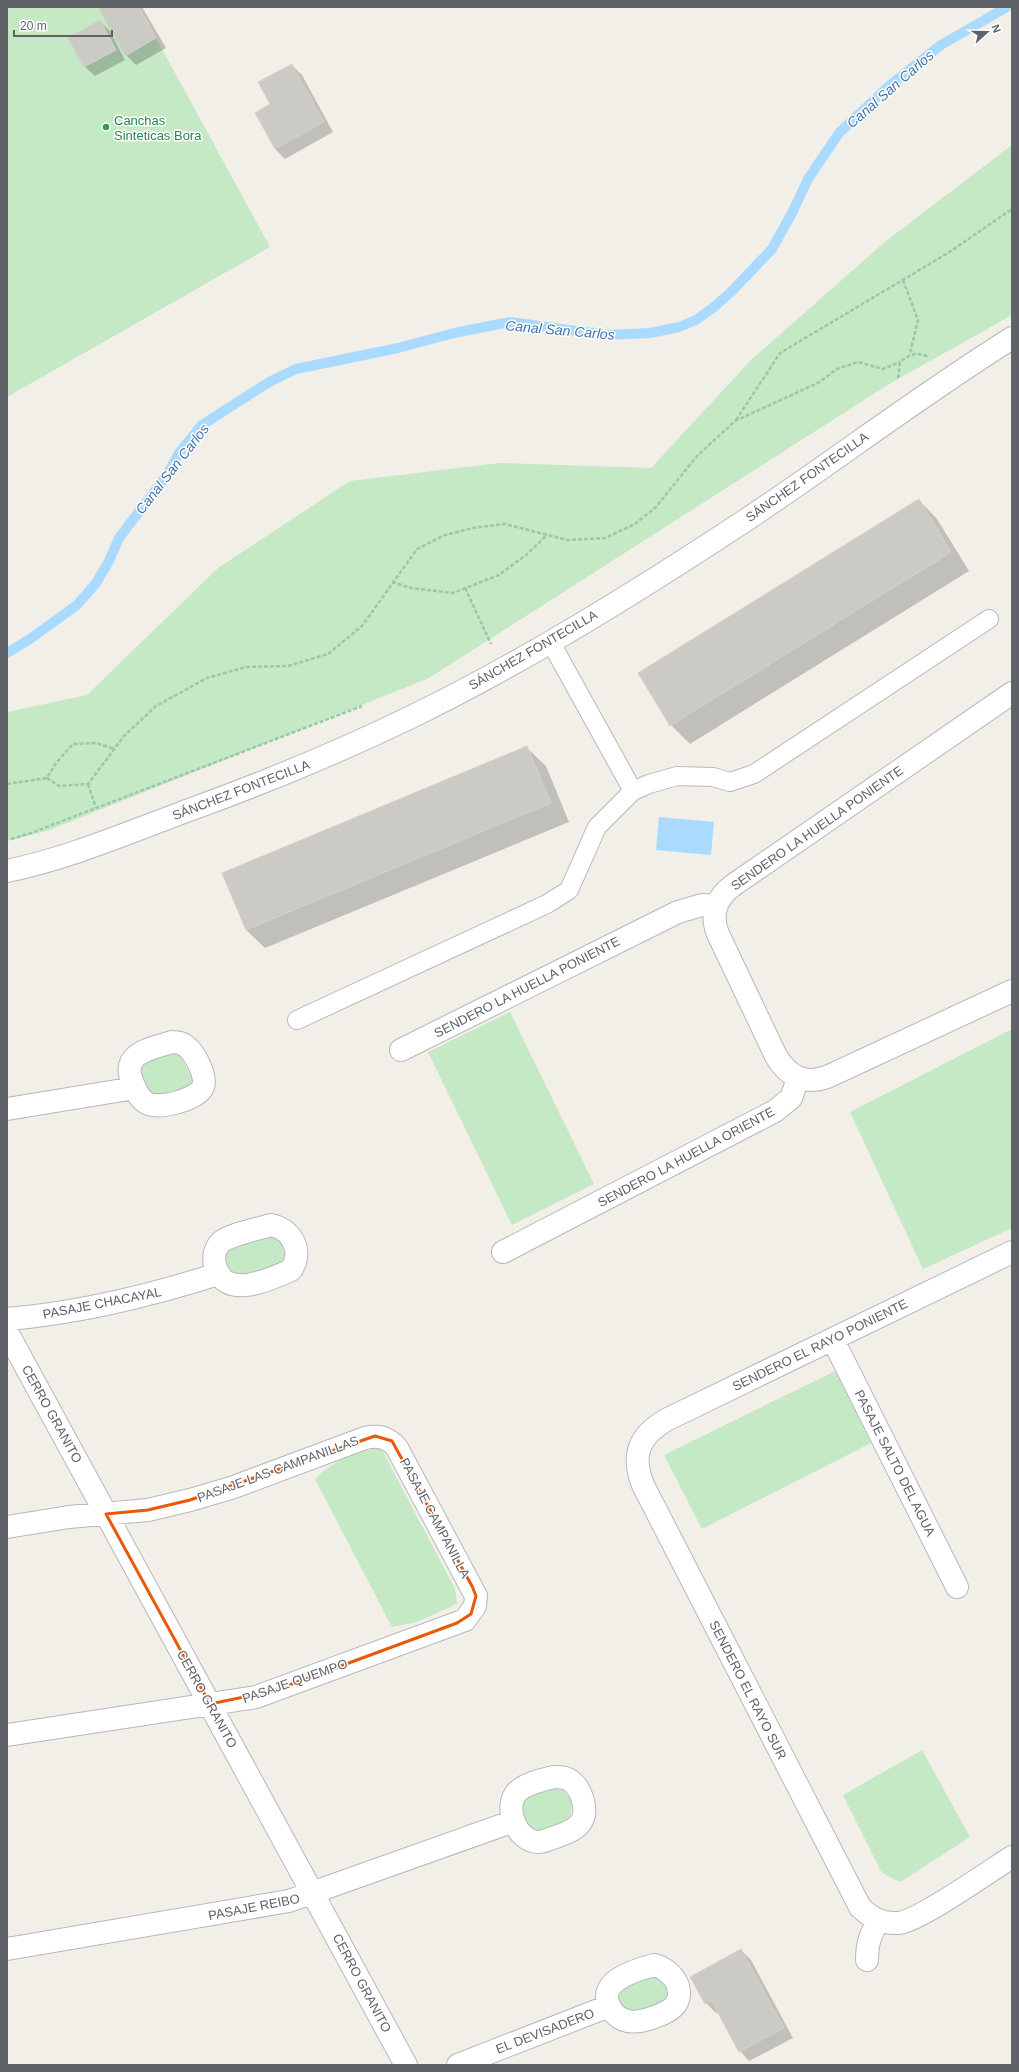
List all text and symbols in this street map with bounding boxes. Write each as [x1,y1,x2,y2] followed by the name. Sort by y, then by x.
[14,12,112,38] scale bar
[967,12,1007,52] north arrow
[20,19,47,33] text: 20 m
[989,23,1003,34] text: N
[843,47,937,131] water label: Canal San Carlos
[114,113,202,143] place label: Canchas Sinteticas Bora
[101,122,111,132] marker: Canchas Sinteticas Bora
[505,317,615,343] water label: Canal San Carlos
[132,421,212,517] water label: Canal San Carlos
[743,429,871,525] street label: SÁNCHEZ FONTECILLA
[466,607,600,693] street label: SÁNCHEZ FONTECILLA
[170,757,312,823] street label: SÁNCHEZ FONTECILLA
[728,762,906,893] street label: SENDERO LA HUELLA PONIENTE
[432,933,623,1041] street label: SENDERO LA HUELLA PONIENTE
[595,1104,777,1210] street label: SENDERO LA HUELLA ORIENTE
[41,1284,163,1322] street label: PASAJE CHACAYAL
[730,1296,910,1394] street label: SENDERO EL RAYO PONIENTE
[19,1362,85,1466] street label: CERRO GRANITO
[852,1387,939,1539] street label: PASAJE SALTO DEL AGUA
[195,1433,361,1505] street label: PASAJE LAS CAMPANILLAS
[397,1455,473,1581] street label: PASAJE CAMPANILLA
[706,1618,790,1762] street label: SENDERO EL RAYO SUR
[174,1647,240,1751] street label: CERRO GRANITO
[240,1656,350,1706] street label: PASAJE QUEMPO
[207,1891,301,1923] street label: PASAJE REIBO
[330,1931,394,2035] street label: CERRO GRANITO
[494,2005,596,2057] street label: EL DEVISADERO

